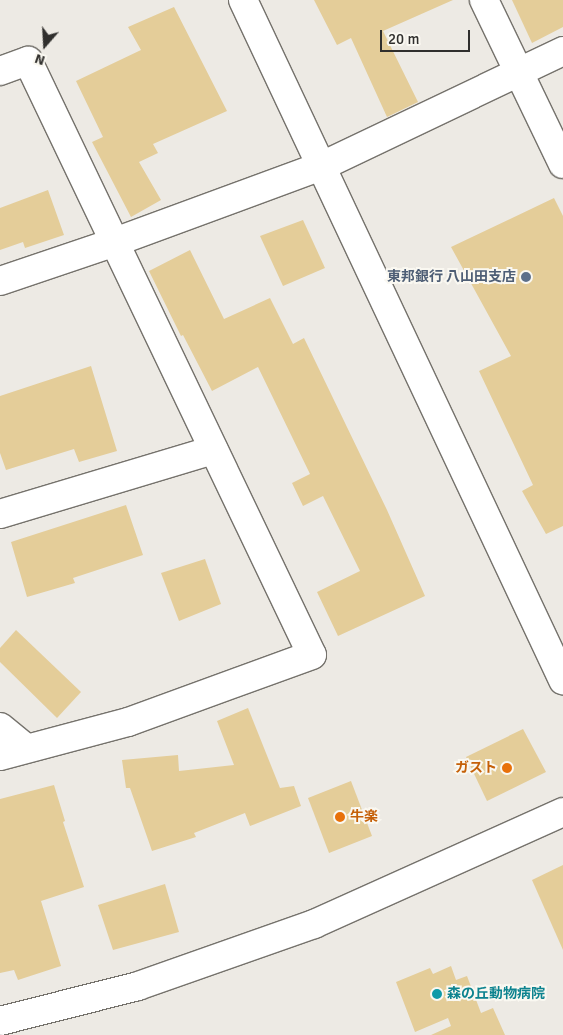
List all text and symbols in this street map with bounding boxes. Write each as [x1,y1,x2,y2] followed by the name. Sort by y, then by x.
[20,20,70,70] north arrow
[383,20,473,52] scale bar
[388,30,419,48] text: 20 m
[33,50,47,69] text: N
[387,269,516,285] place label: 東邦銀行 八山田支店
[520,271,532,283] marker: 東邦銀行 八山田支店
[455,760,497,776] place label: ガスト
[501,762,513,774] marker: ガスト
[350,809,378,825] place label: 牛楽
[334,811,346,823] marker: 牛楽
[447,986,545,1002] place label: 森の丘動物病院
[431,988,443,1000] marker: 森の丘動物病院

